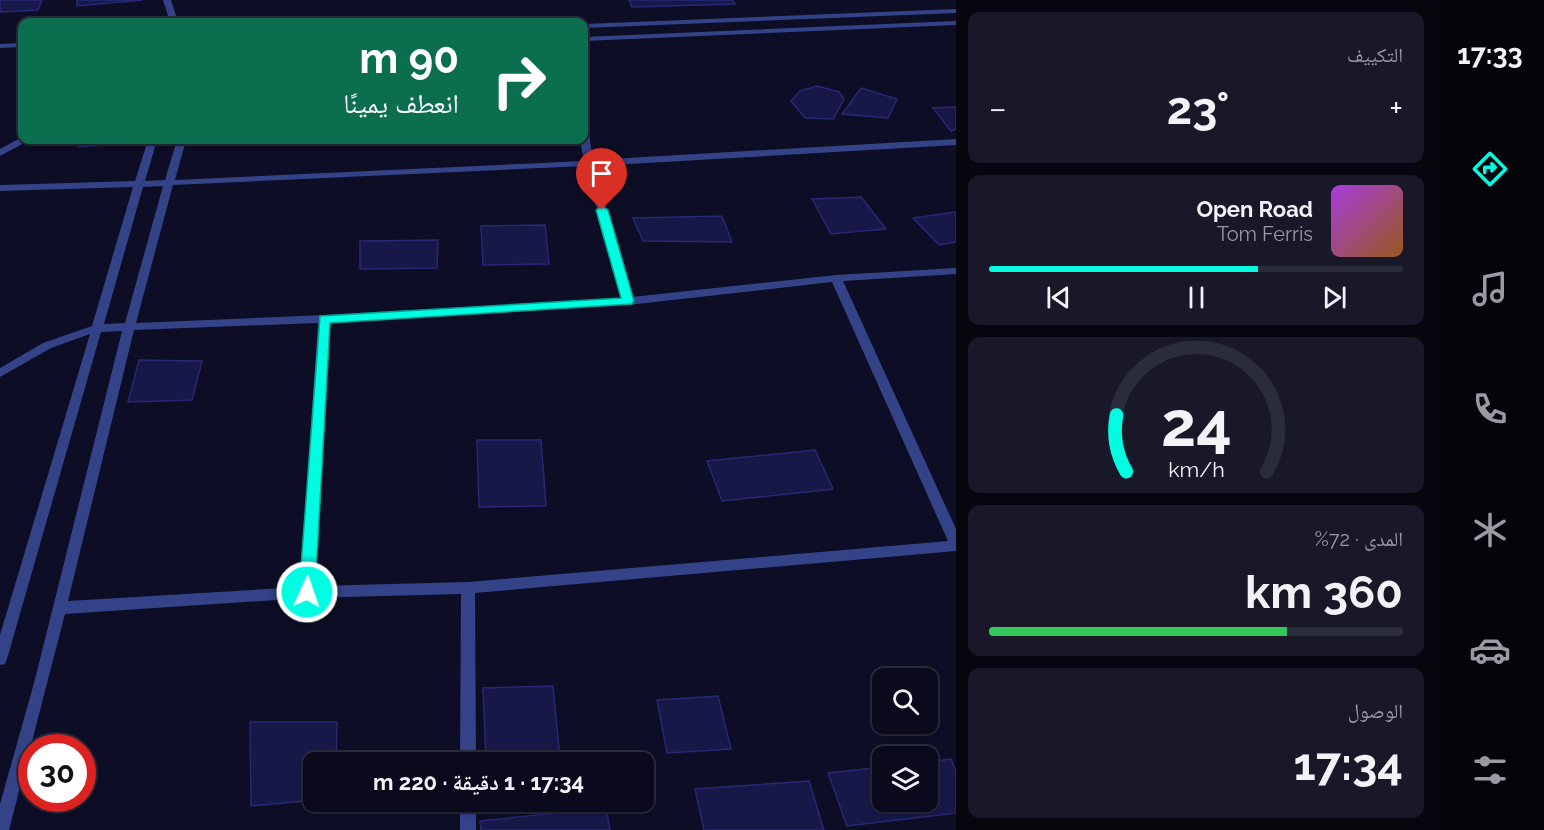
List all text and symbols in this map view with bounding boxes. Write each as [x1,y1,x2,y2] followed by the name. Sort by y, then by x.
[359,34,459,83] text: 90 m
[1457,39,1523,70] text: 17:33
[480,42,558,120] icon: right
[1347,43,1403,67] text: التكييف
[1167,82,1229,135] text: 23°
[343,88,459,119] text: انعطف يمينًا
[989,89,1007,128] text: −
[1389,89,1403,128] text: +
[576,148,627,210] pin
[1469,148,1511,190] icon: directions
[585,157,618,190] icon: arrive
[1196,196,1313,222] text: Open Road
[1217,222,1313,246] text: Tom Ferris
[1469,268,1511,310] icon: music
[1042,281,1075,314] icon: previous
[1180,281,1213,314] icon: pause
[1318,281,1351,314] icon: next
[1161,387,1231,461] text: 24
[1469,388,1511,430] icon: phone
[1168,457,1224,482] text: km/h
[1469,509,1511,551] icon: climate
[1315,527,1403,551] text: المدى · 72%
[275,560,339,624] position arrow
[1245,566,1403,619] text: 360 km
[1469,629,1511,671] icon: car
[872,668,938,812] map controls
[872,668,938,734] button: search
[1348,699,1403,723] text: الوصول
[18,734,96,812] speed limit sign: 30
[1294,738,1403,791] text: 17:34
[872,746,938,812] button: layers
[1469,749,1511,791] icon: filters
[373,769,584,795] text: 17:34 · 1 دقيقة · 220 m

